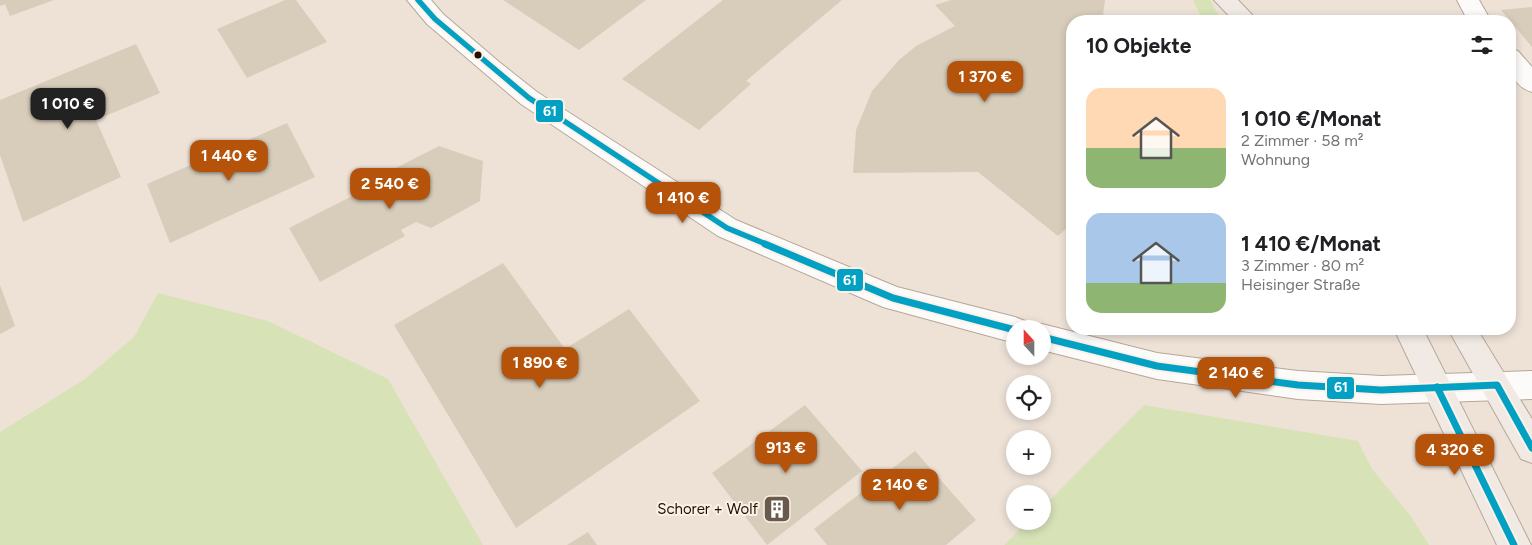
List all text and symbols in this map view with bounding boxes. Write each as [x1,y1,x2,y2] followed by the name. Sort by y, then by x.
[1468,31,1496,59] icon: filters
[1086,33,1191,58] text: 10 Objekte
[473,50,483,60] unlabelled marker
[939,61,1031,103] pin: 1 370 €
[958,67,1012,86] text: 1 370 €
[22,88,114,130] pin: 1 010 €
[42,94,94,113] text: 1 010 €
[535,99,564,123] line badge: 61
[543,103,557,120] text: 61
[1241,106,1381,131] text: 1 010 €/Monat
[1126,108,1186,168] icon: home
[1241,131,1364,150] text: 2 Zimmer · 58 m²
[183,140,275,182] pin: 1 440 €
[201,146,257,165] text: 1 440 €
[1241,150,1310,169] text: Wohnung
[344,168,436,210] pin: 2 540 €
[361,174,419,193] text: 2 540 €
[637,182,729,224] pin: 1 410 €
[657,188,709,207] text: 1 410 €
[1241,231,1381,256] text: 1 410 €/Monat
[1126,233,1186,293] icon: home
[1241,256,1364,275] text: 3 Zimmer · 80 m²
[836,268,864,292] line badge: 61
[843,272,857,289] text: 61
[1241,275,1360,294] text: Heisinger Straße
[1006,320,1051,365] north arrow
[1006,320,1051,530] map controls
[494,346,586,389] pin: 1 890 €
[513,353,567,372] text: 1 890 €
[1190,356,1282,399] pin: 2 140 €
[1208,363,1264,382] text: 2 140 €
[1006,375,1051,420] button: locate
[1326,376,1355,400] line badge: 61
[1334,379,1348,396] text: 61
[1006,430,1051,475] button: +
[751,432,821,474] pin: 913 €
[1409,434,1501,476] pin: 4 320 €
[766,438,806,457] text: 913 €
[1426,440,1484,459] text: 4 320 €
[854,468,946,511] pin: 2 140 €
[872,475,928,494] text: 2 140 €
[1006,485,1051,530] button: −
[762,494,792,524] building icon: Schorer + Wolf
[657,500,758,518] place label: Schorer + Wolf

